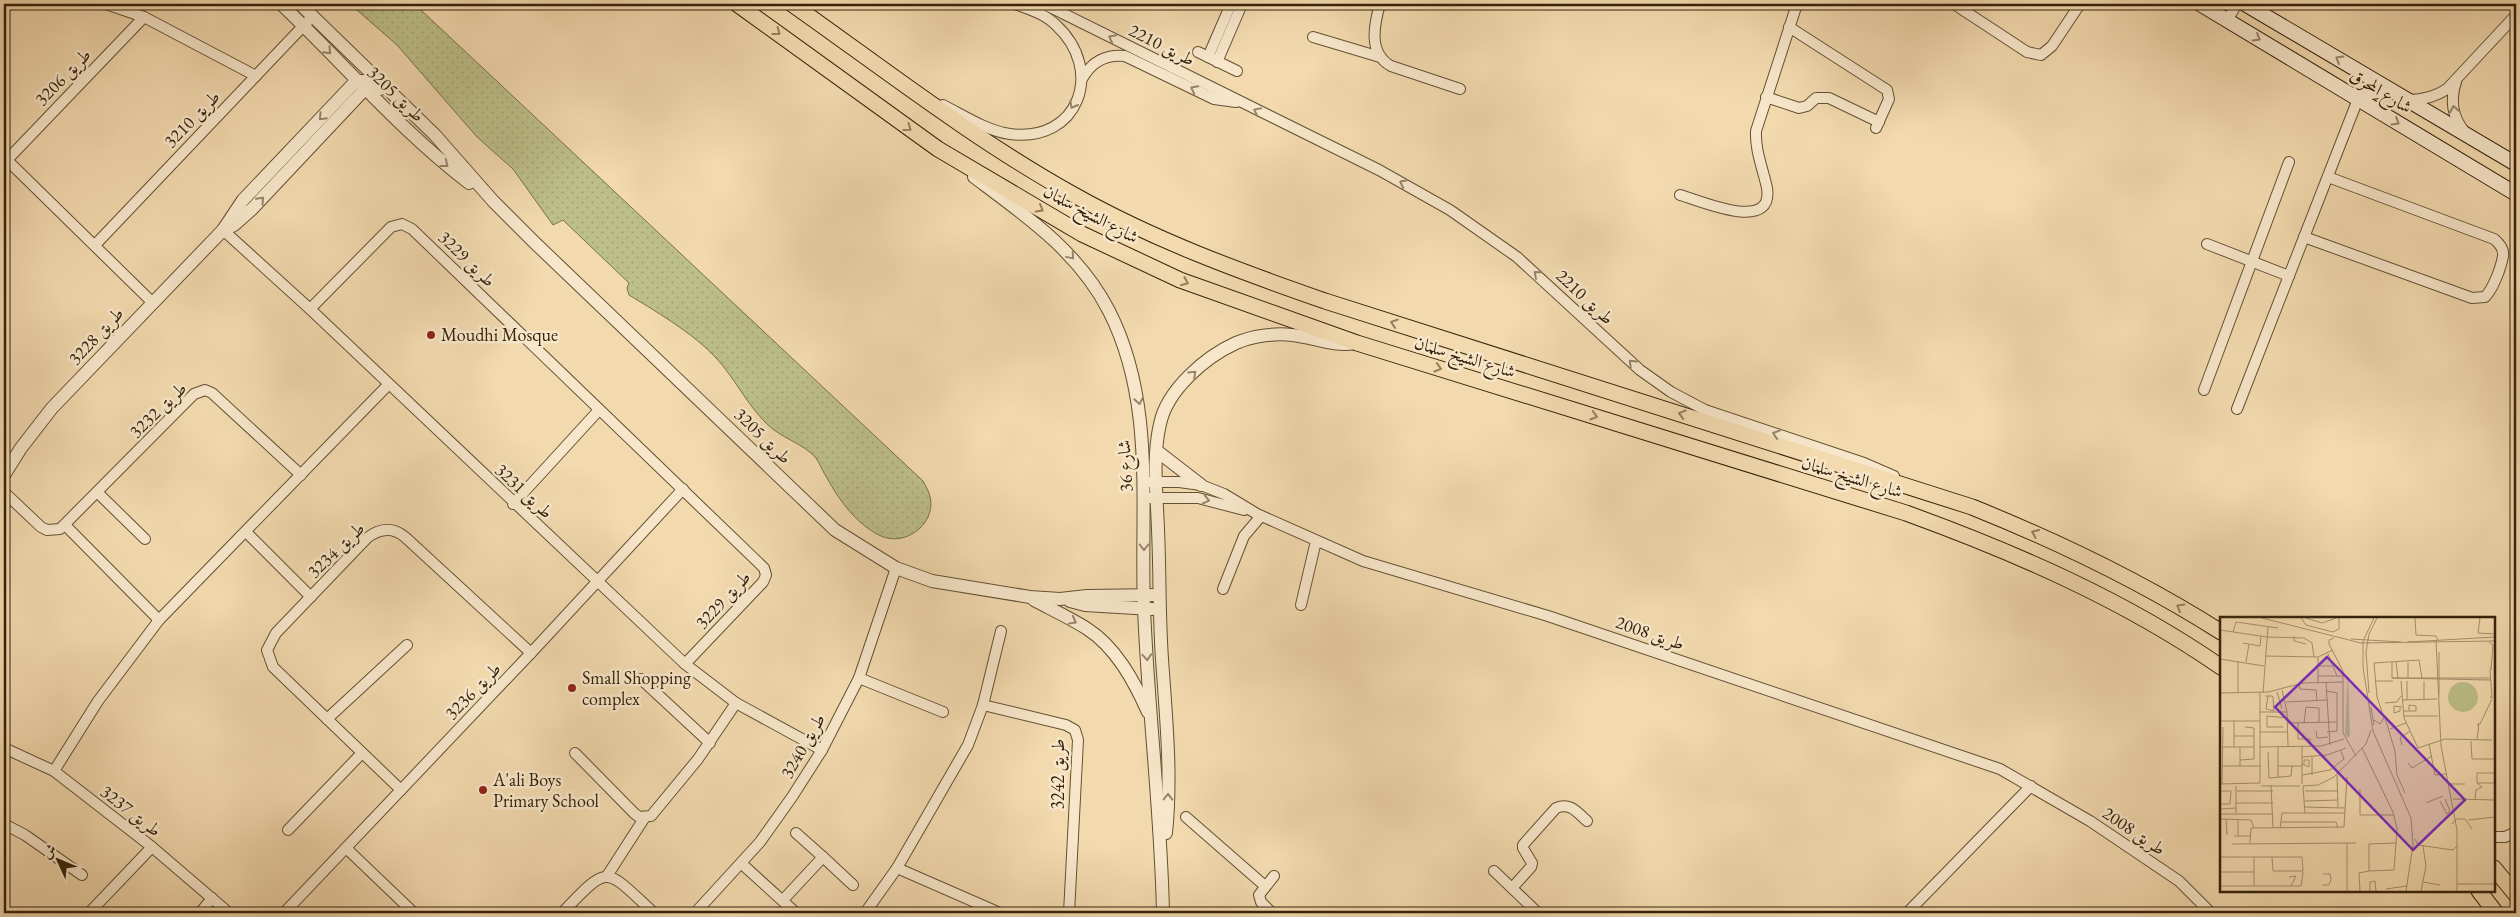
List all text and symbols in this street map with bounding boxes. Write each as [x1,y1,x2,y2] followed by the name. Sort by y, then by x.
[1125,18,1199,72] street label: طريق 2210
[771,26,781,35] one-way arrow
[2252,31,2261,41] one-way arrow
[1108,34,1117,44] one-way arrow
[30,43,96,111] street label: طريق 3206
[322,45,331,54] one-way arrow
[2335,56,2344,66] one-way arrow
[362,61,430,127] street label: طريق 3205
[2344,63,2417,122] street label: شارع المحرق
[159,85,225,153] street label: طريق 3210
[1190,85,1199,95] one-way arrow
[1070,100,1080,109] one-way arrow
[2449,104,2459,113] one-way arrow
[1253,106,1262,117] one-way arrow
[319,112,328,121] one-way arrow
[2391,116,2400,126] one-way arrow
[902,122,912,131] one-way arrow
[439,158,448,167] one-way arrow
[1037,179,1143,253] street label: شارع الشيخ سلمان
[1399,179,1408,189] one-way arrow
[255,196,264,205] one-way arrow
[1035,203,1044,213] one-way arrow
[433,226,501,292] street label: طريق 3229
[1066,251,1075,260] one-way arrow
[1551,264,1619,330] street label: طريق 2210
[1533,271,1542,280] one-way arrow
[1180,276,1189,286] one-way arrow
[63,302,129,370] street label: طريق 3228
[1390,318,1399,328] one-way arrow
[441,323,558,346] place label: Moudhi Mosque
[425,329,437,341] marker: Moudhi Mosque
[1410,330,1519,388] street label: شارع الشيخ سلمان
[1629,360,1638,369] one-way arrow
[1434,363,1442,373] one-way arrow
[1187,371,1196,380] one-way arrow
[124,377,192,443] street label: طريق 3232
[1133,397,1143,406] one-way arrow
[729,403,797,469] street label: طريق 3205
[1679,410,1687,420] one-way arrow
[1589,411,1597,421] one-way arrow
[1772,430,1781,440] one-way arrow
[1112,439,1141,493] street label: شارع 36
[1797,450,1906,508] street label: شارع الشيخ سلمان
[490,458,558,524] street label: طريق 3231
[1201,494,1210,505] one-way arrow
[302,517,370,583] street label: طريق 3234
[2031,528,2040,539] one-way arrow
[1139,543,1149,551] one-way arrow
[690,566,756,634] street label: طريق 3229
[2176,603,2185,613] one-way arrow
[1612,610,1688,656] street label: طريق 2008
[1067,615,1076,625] one-way arrow
[2220,617,2495,892] inset map
[1142,653,1153,661] one-way arrow
[440,657,506,725] street label: طريق 3236
[582,666,691,710] place label: Small Shopping complex
[566,682,578,694] marker: Small Shopping complex
[775,709,831,783] street label: طريق 3240
[1046,738,1070,810] street label: طريق 3242
[492,768,599,812] place label: A'ali Boys Primary School
[96,780,166,842] street label: طريق 3237
[477,784,489,796] marker: A'ali Boys Primary School
[1163,793,1173,800] one-way arrow
[2098,801,2170,861] street label: طريق 2008
[32,834,82,884] north arrow
[37,840,60,862] text: ش

